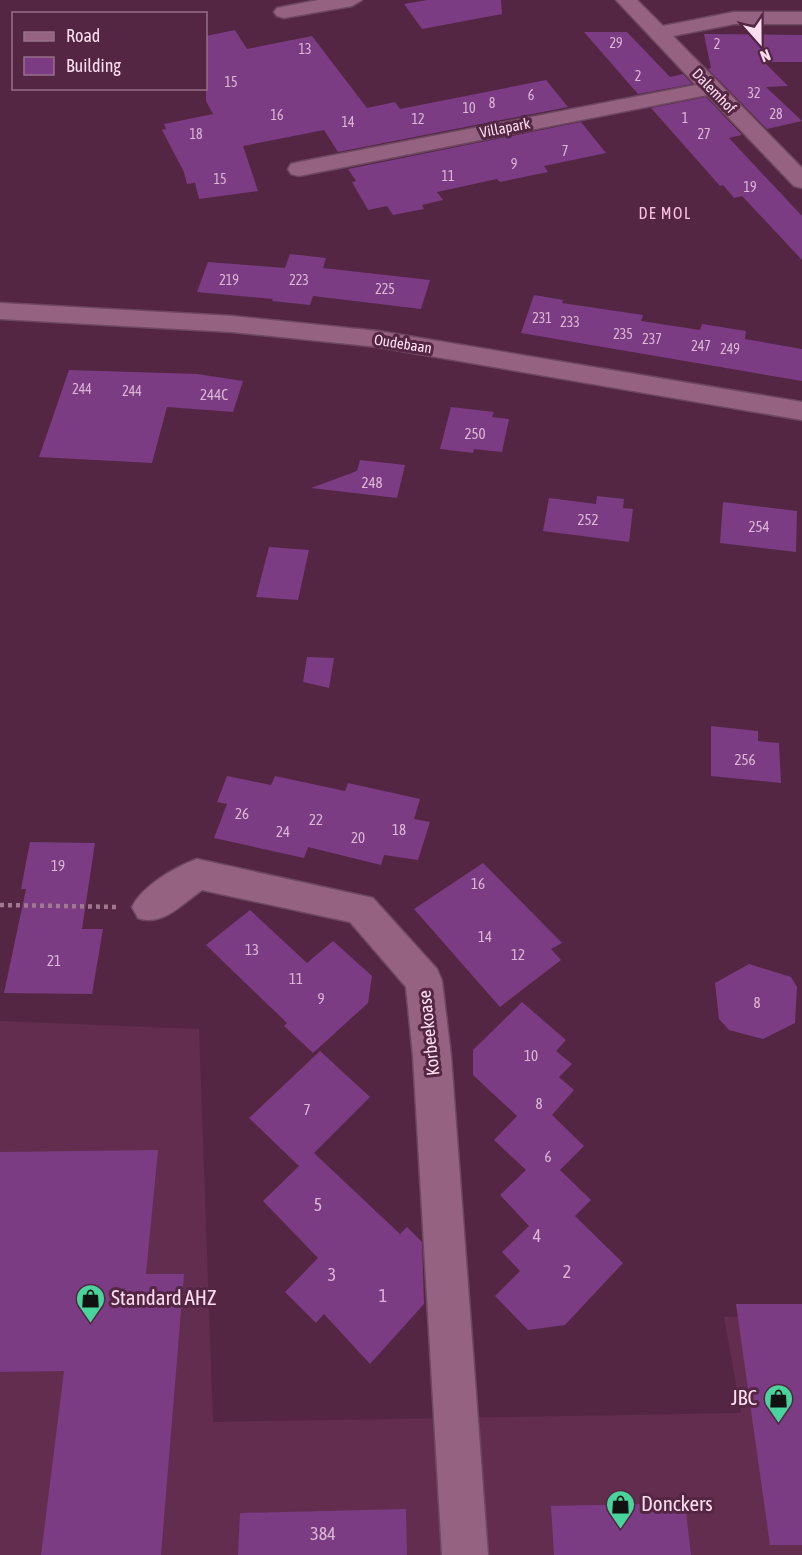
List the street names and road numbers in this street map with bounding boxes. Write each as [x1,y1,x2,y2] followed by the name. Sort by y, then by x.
[689,65,740,116] street label: Dalemhof
[478,114,532,141] street label: Villapark
[373,331,433,356] street label: Oudebaan
[414,989,443,1077] street label: Korbeekoase

